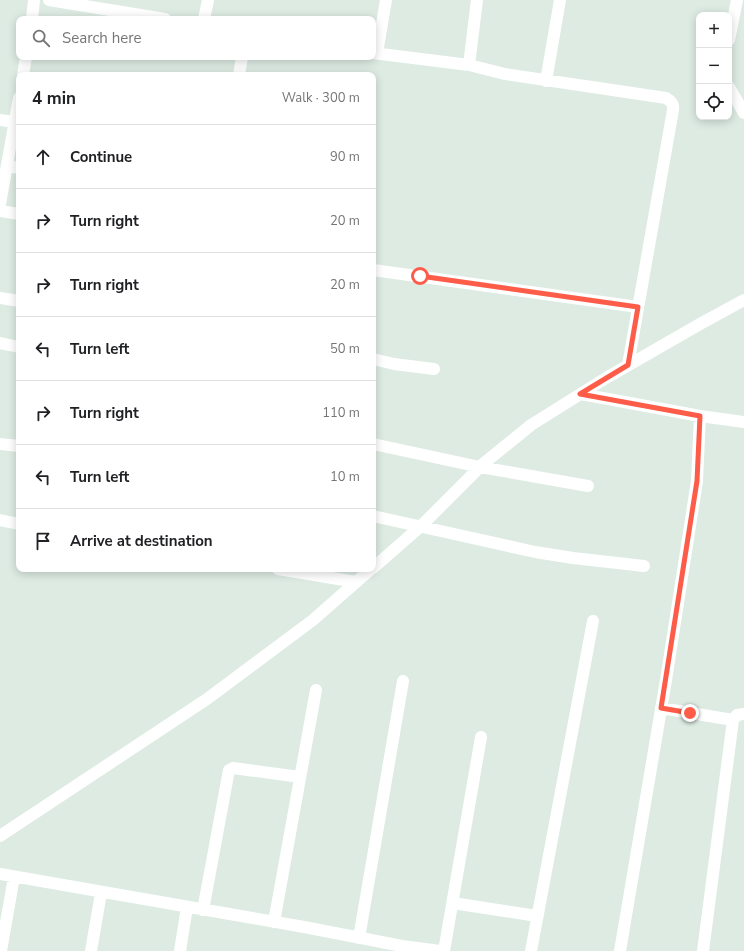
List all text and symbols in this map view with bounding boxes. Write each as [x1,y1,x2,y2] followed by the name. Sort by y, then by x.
[696,12,732,120] map controls
[696,12,732,48] button: +
[16,16,376,60] search box
[30,27,52,49] icon: search
[62,28,142,48] text: Search here
[696,48,732,84] button: −
[696,84,732,120] button: locate
[32,87,76,110] text: 4 min
[282,89,360,107] text: Walk · 300 m
[32,146,54,168] icon: ahead
[70,147,132,167] text: Continue
[330,148,360,166] text: 90 m
[32,210,54,232] icon: right
[70,211,139,231] text: Turn right
[330,212,360,230] text: 20 m
[411,267,429,285] route start
[32,274,54,296] icon: right
[70,275,139,295] text: Turn right
[330,276,360,294] text: 20 m
[32,338,54,360] icon: left
[70,339,129,359] text: Turn left
[330,340,360,358] text: 50 m
[32,402,54,424] icon: right
[70,403,139,423] text: Turn right
[322,404,360,422] text: 110 m
[32,466,54,488] icon: left
[70,467,129,487] text: Turn left
[330,468,360,486] text: 10 m
[32,530,54,552] icon: arrive
[70,531,213,551] text: Arrive at destination
[681,704,699,722] route end

